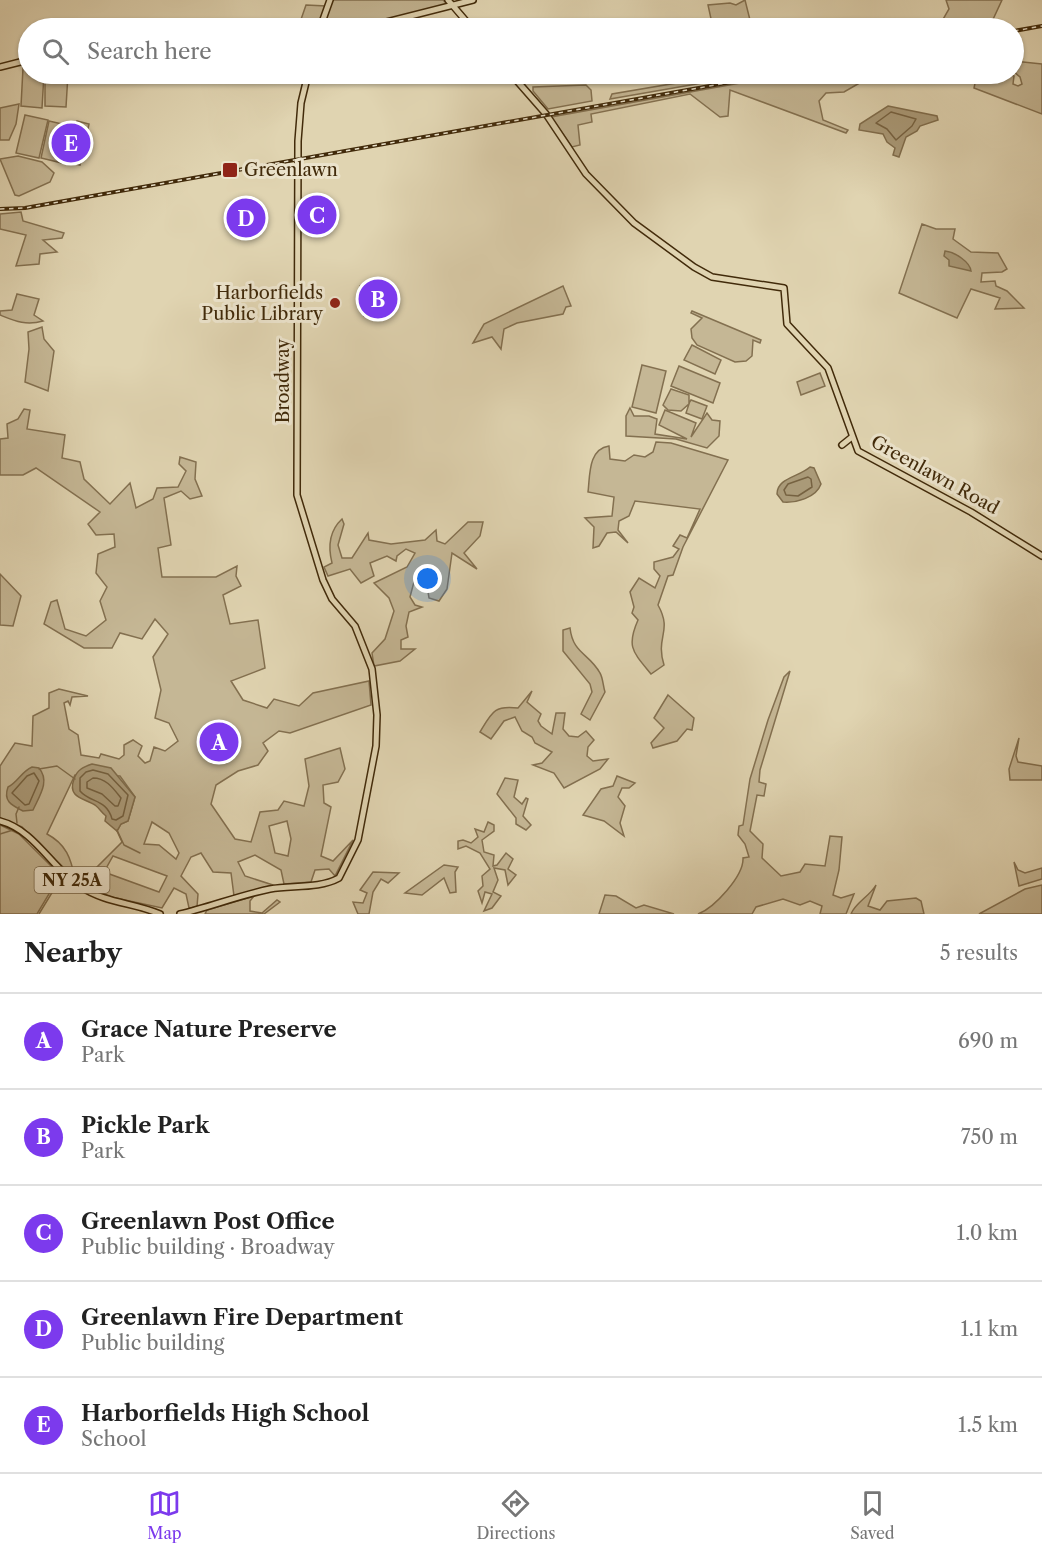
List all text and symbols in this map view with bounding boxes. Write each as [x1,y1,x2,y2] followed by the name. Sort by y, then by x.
[18,18,1024,84] search box
[39,35,72,68] icon: search
[87,38,212,65] text: Search here
[52,120,90,166] pin: E
[244,159,338,181] place label: Greenlawn
[221,161,239,179] marker: Greenlawn
[298,192,336,238] pin: C
[226,196,266,240] pin: D
[358,276,398,322] pin: B
[201,282,324,325] place label: Harborfields Public Library
[328,296,342,310] marker: Harborfields Public Library
[272,338,294,423] street label: Broadway
[867,431,1003,519] street label: Greenlawn Road
[413,564,442,593] your location
[200,720,238,764] pin: A
[34,867,110,893] road number: NY 25A
[24,937,122,969] text: Nearby
[940,941,1018,965] text: 5 results
[81,1016,337,1043] text: Grace Nature Preserve
[36,1029,51,1053] text: A
[958,1029,1018,1053] text: 690 m
[81,1043,124,1067] text: Park
[81,1112,210,1139] text: Pickle Park
[36,1125,51,1149] text: B
[961,1125,1018,1149] text: 750 m
[81,1139,124,1163] text: Park
[81,1208,335,1235] text: Greenlawn Post Office
[35,1221,52,1245] text: C
[957,1221,1018,1245] text: 1.0 km
[81,1235,335,1259] text: Public building · Broadway
[81,1304,403,1331] text: Greenlawn Fire Department
[35,1317,52,1341] text: D
[960,1317,1018,1341] text: 1.1 km
[81,1331,224,1355] text: Public building
[81,1400,369,1427] text: Harborfields High School
[36,1413,51,1437] text: E
[958,1413,1018,1437] text: 1.5 km
[81,1427,146,1451] text: School
[147,1487,182,1543] tab: Map
[476,1487,555,1543] tab: Directions
[850,1487,895,1543] tab: Saved

